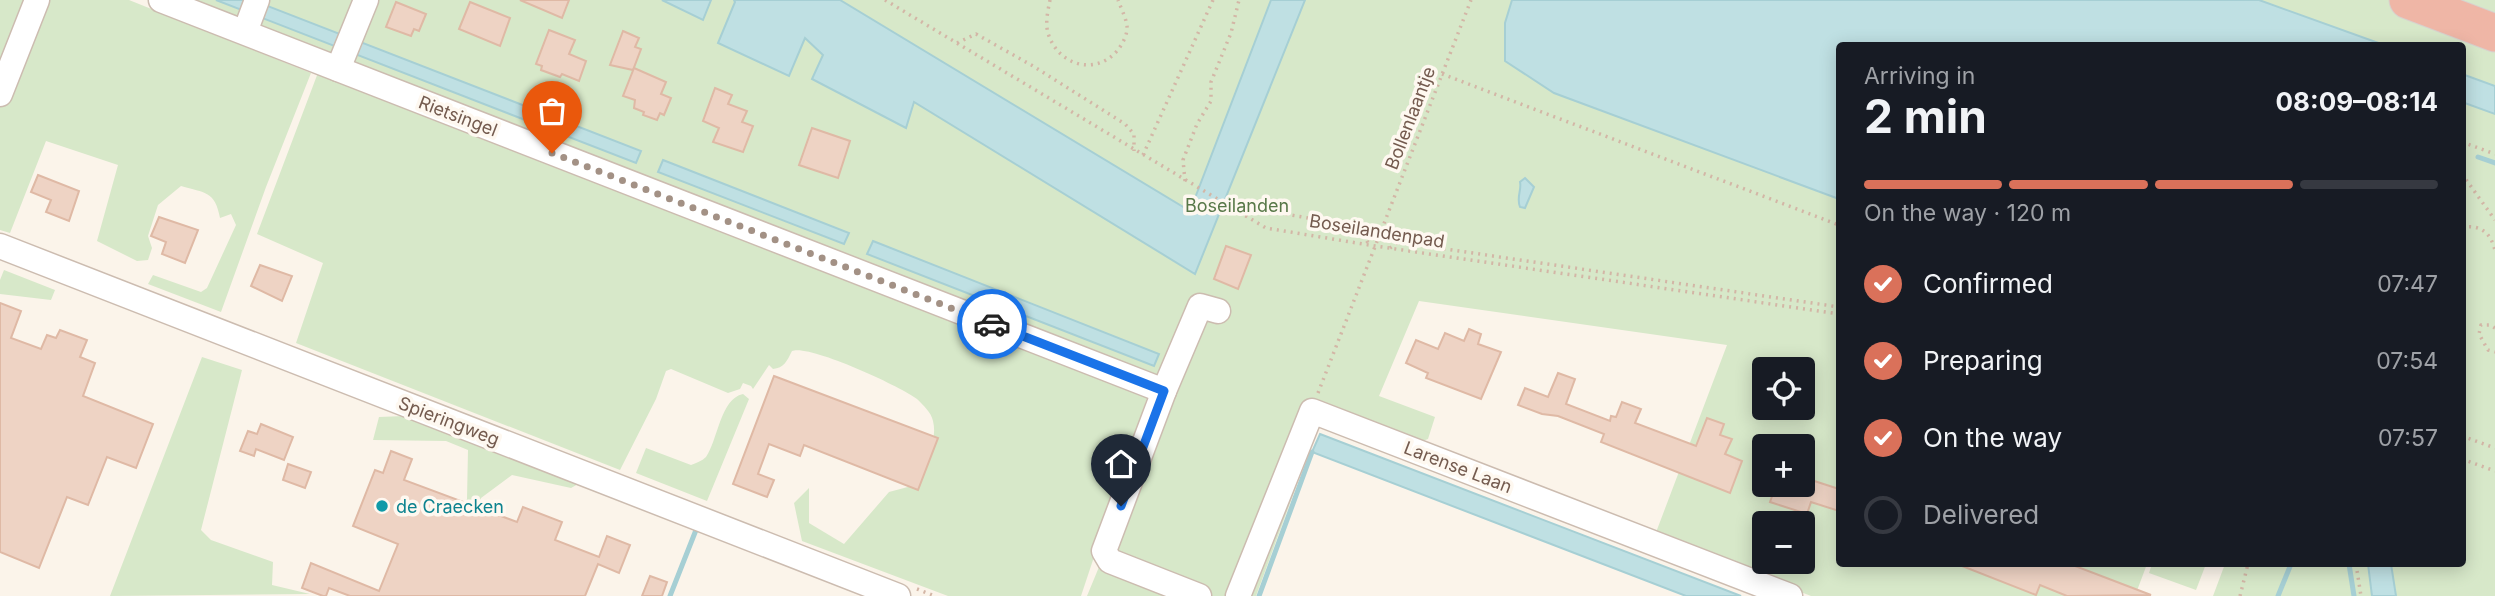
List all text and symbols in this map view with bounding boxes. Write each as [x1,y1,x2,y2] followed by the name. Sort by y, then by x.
[1864,62,1975,90] text: Arriving in
[1381,64,1439,172] street label: Bollenlaantje
[522,81,582,153] pin
[2276,86,2438,117] text: 08:09–08:14
[1864,88,1987,144] text: 2 min
[416,91,500,141] street label: Rietsingel
[533,92,571,130] icon: bag
[1185,195,1289,216] park label: Boseilanden
[1864,199,2071,227] text: On the way · 120 m
[1308,210,1446,252] street label: Boseilandenpad
[1864,265,1902,303] icon: check
[1923,268,2053,299] text: Confirmed
[2377,270,2438,298] text: 07:47
[957,289,1027,359] courier
[973,305,1011,343] icon: car
[1864,342,1902,380] icon: check
[1923,345,2043,376] text: Preparing
[2376,347,2438,375] text: 07:54
[1752,357,1815,574] map controls
[1752,357,1815,420] button: locate
[396,392,502,450] street label: Spieringweg
[1864,419,1902,457] icon: check
[1923,422,2062,453] text: On the way
[2378,424,2438,452] text: 07:57
[1091,434,1151,506] pin
[1752,434,1815,497] button: +
[1401,437,1515,497] street label: Larense Laan
[1102,445,1140,483] icon: home
[396,496,504,517] place label: de Craecken
[374,498,390,514] marker: de Craecken
[1923,499,2039,530] text: Delivered
[1752,511,1815,574] button: −

